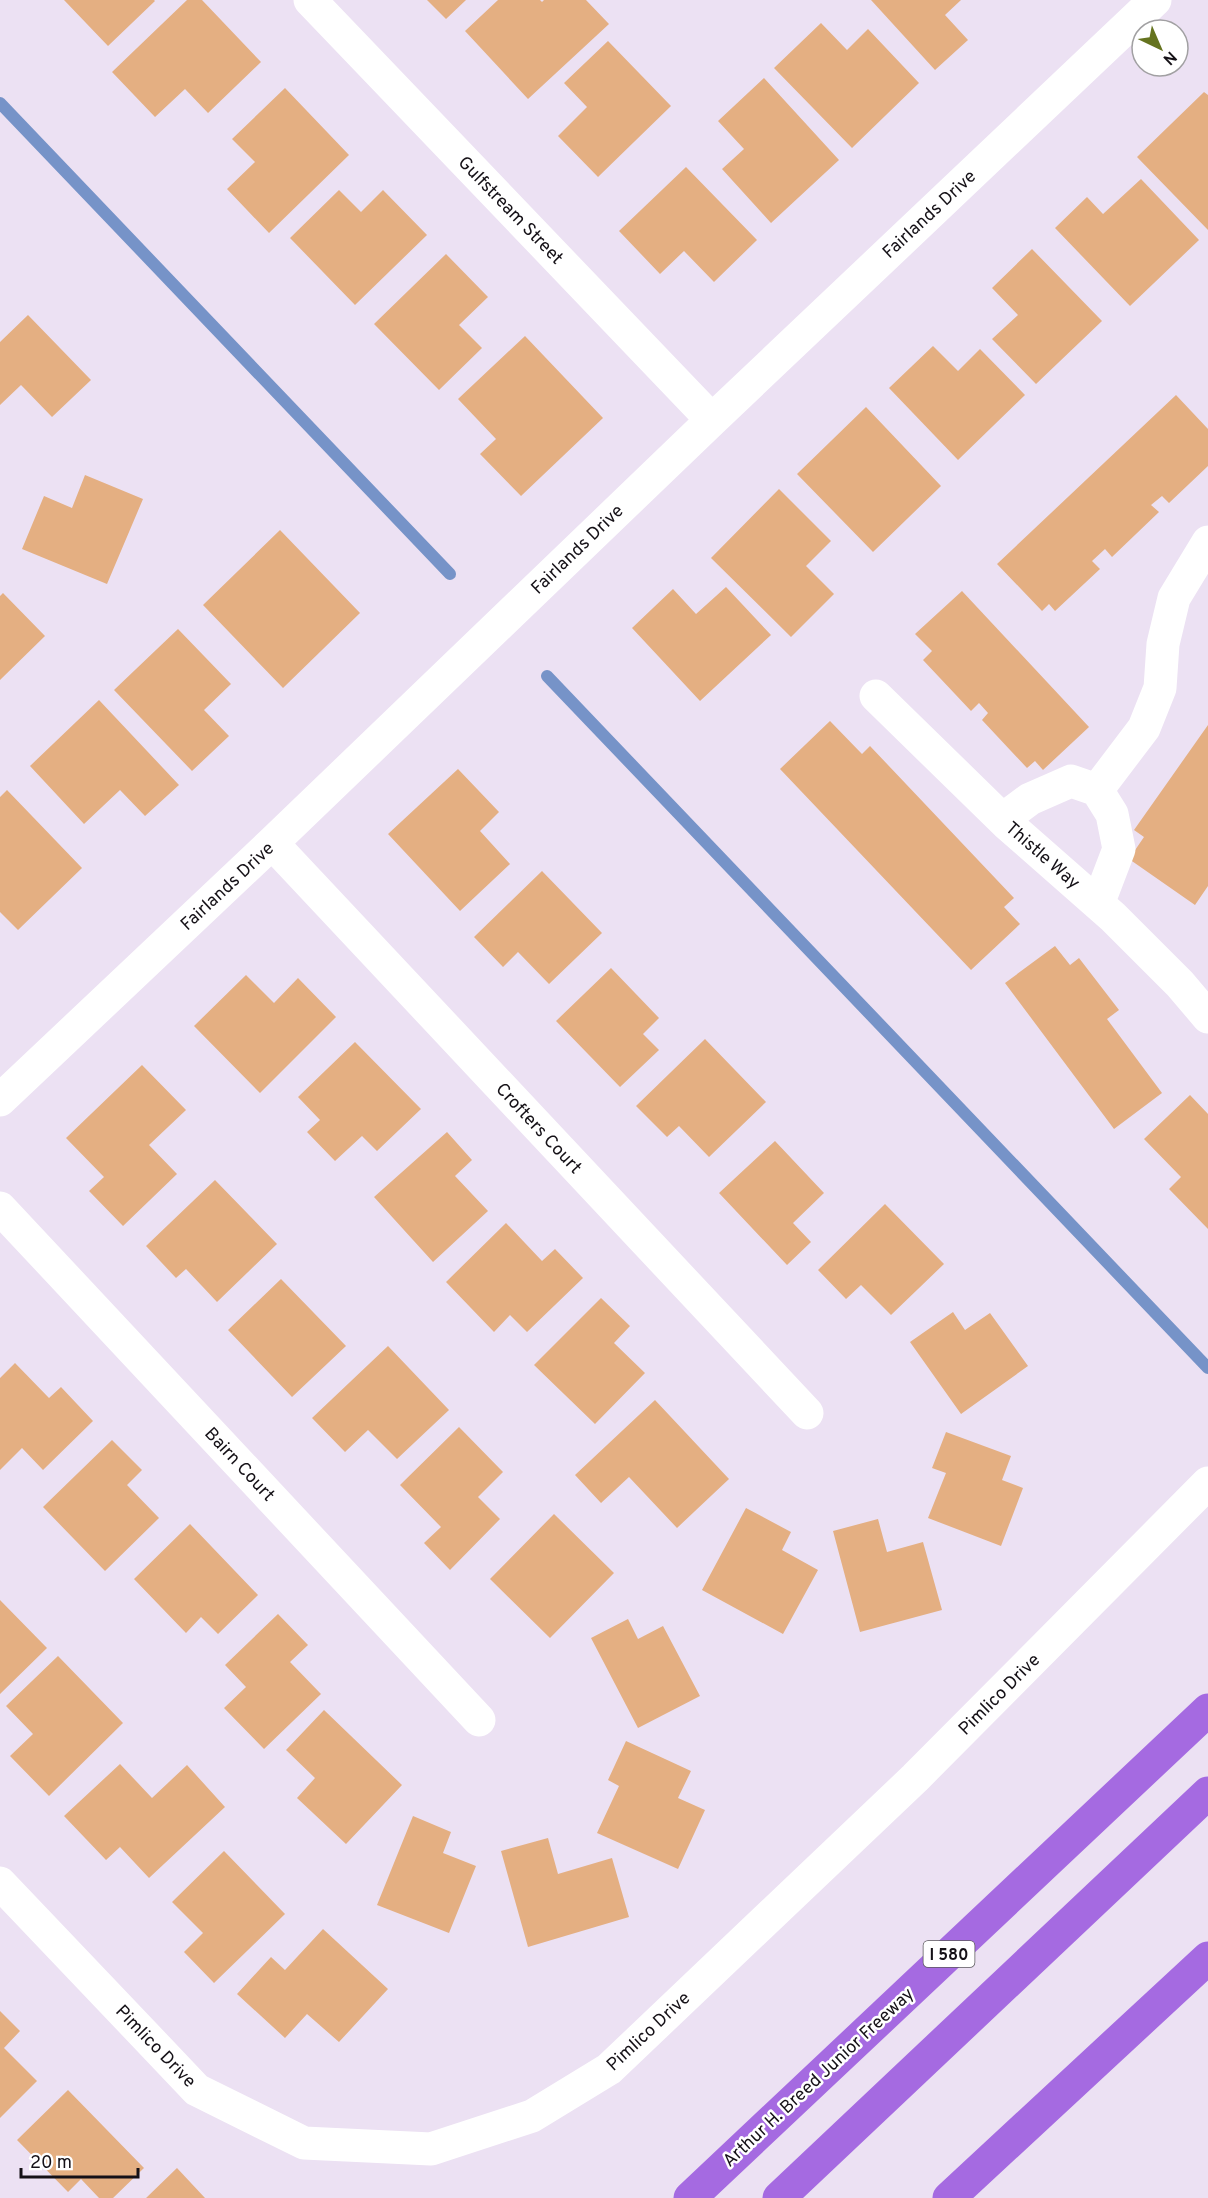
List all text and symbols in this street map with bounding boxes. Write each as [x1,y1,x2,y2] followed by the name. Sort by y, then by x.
[1130,18,1190,78] north arrow
[1158,46,1180,69] text: N
[452,152,568,270] street label: Gulfstream Street
[878,166,982,264] street label: Fairlands Drive
[527,500,629,600] street label: Fairlands Drive
[1000,817,1084,895] street label: Thistle Way
[176,838,280,936] street label: Fairlands Drive
[490,1079,586,1179] street label: Crofters Court
[199,1423,279,1507] street label: Bairn Court
[954,1649,1046,1741] street label: Pimlico Drive
[924,1941,974,1967] road number: I 580
[718,1983,920,2173] street label: Arthur H. Breed Junior Freeway
[602,1987,696,2077] street label: Pimlico Drive
[110,2001,200,2093] street label: Pimlico Drive
[21,2141,138,2179] scale bar
[30,2152,72,2175] text: 20 m

